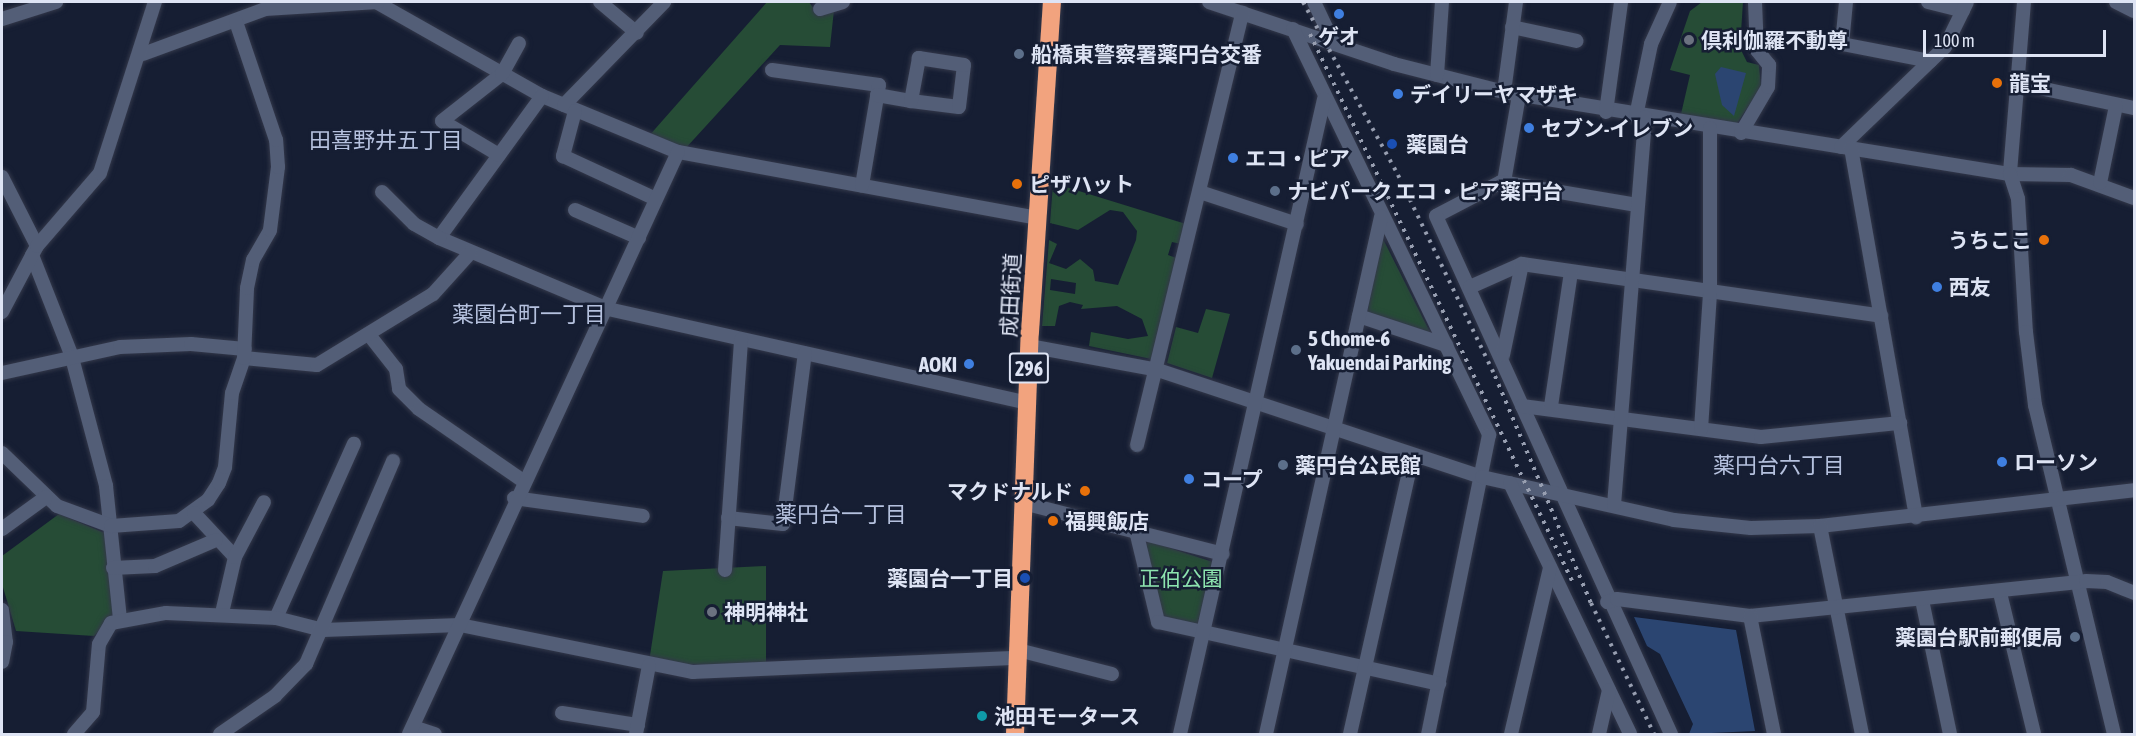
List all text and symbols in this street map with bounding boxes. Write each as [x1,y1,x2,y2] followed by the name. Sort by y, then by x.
[1332,7,1346,21] marker: ゲオ
[1926,18,2109,56] scale bar
[1318,23,1360,49] place label: ゲオ
[1701,27,1848,53] place label: 倶利伽羅不動尊
[1934,30,1975,51] text: 100 m
[1682,33,1696,47] marker: 倶利伽羅不動尊
[1031,41,1262,67] place label: 船橋東警察署薬円台交番
[1012,47,1026,61] marker: 船橋東警察署薬円台交番
[2009,70,2051,96] place label: 龍宝
[1990,76,2004,90] marker: 龍宝
[1410,81,1578,107] place label: デイリーヤマザキ
[1391,87,1405,101] marker: デイリーヤマザキ
[1541,115,1693,141] place label: セブン-イレブン
[1522,121,1536,135] marker: セブン-イレブン
[309,128,463,154] district label: 田喜野井五丁目
[1406,131,1469,157] place label: 薬園台
[1383,135,1401,153] marker: 薬園台
[1245,145,1350,171] place label: エコ・ピア
[1226,151,1240,165] marker: エコ・ピア
[1029,171,1134,197] place label: ピザハット
[1010,177,1024,191] marker: ピザハット
[1287,178,1563,204] place label: ナビパーク エコ・ピア薬円台
[1268,184,1282,198] marker: ナビパーク エコ・ピア薬円台
[1948,227,2032,253] place label: うちここ
[2037,233,2051,247] marker: うちここ
[995,252,1025,338] street label: 成田街道
[1949,274,1991,300] place label: 西友
[1930,280,1944,294] marker: 西友
[452,302,606,328] district label: 薬園台町一丁目
[1308,325,1451,375] place label: 5 Chome-6 Yakuendai Parking
[1289,343,1303,357] marker: 5 Chome-6 Yakuendai Parking
[919,351,957,377] place label: AOKI
[1008,351,1050,385] road number: 296
[962,357,976,371] marker: AOKI
[2014,449,2098,475] place label: ローソン
[1295,452,1421,478] place label: 薬円台公民館
[1713,453,1845,479] district label: 薬円台六丁目
[1995,455,2009,469] marker: ローソン
[1276,458,1290,472] marker: 薬円台公民館
[1201,466,1264,492] place label: コープ
[1182,472,1196,486] marker: コープ
[947,478,1073,504] place label: マクドナルド
[1078,484,1092,498] marker: マクドナルド
[775,502,907,528] district label: 薬円台一丁目
[1065,508,1149,534] place label: 福興飯店
[1046,514,1060,528] marker: 福興飯店
[887,565,1013,591] place label: 薬園台一丁目
[1139,565,1223,591] park label: 正伯公園
[1018,571,1032,585] marker: 薬園台一丁目
[724,599,808,625] place label: 神明神社
[705,605,719,619] marker: 神明神社
[1895,624,2063,650] place label: 薬園台駅前郵便局
[2068,630,2082,644] marker: 薬園台駅前郵便局
[994,703,1141,729] place label: 池田モータース
[975,709,989,723] marker: 池田モータース

